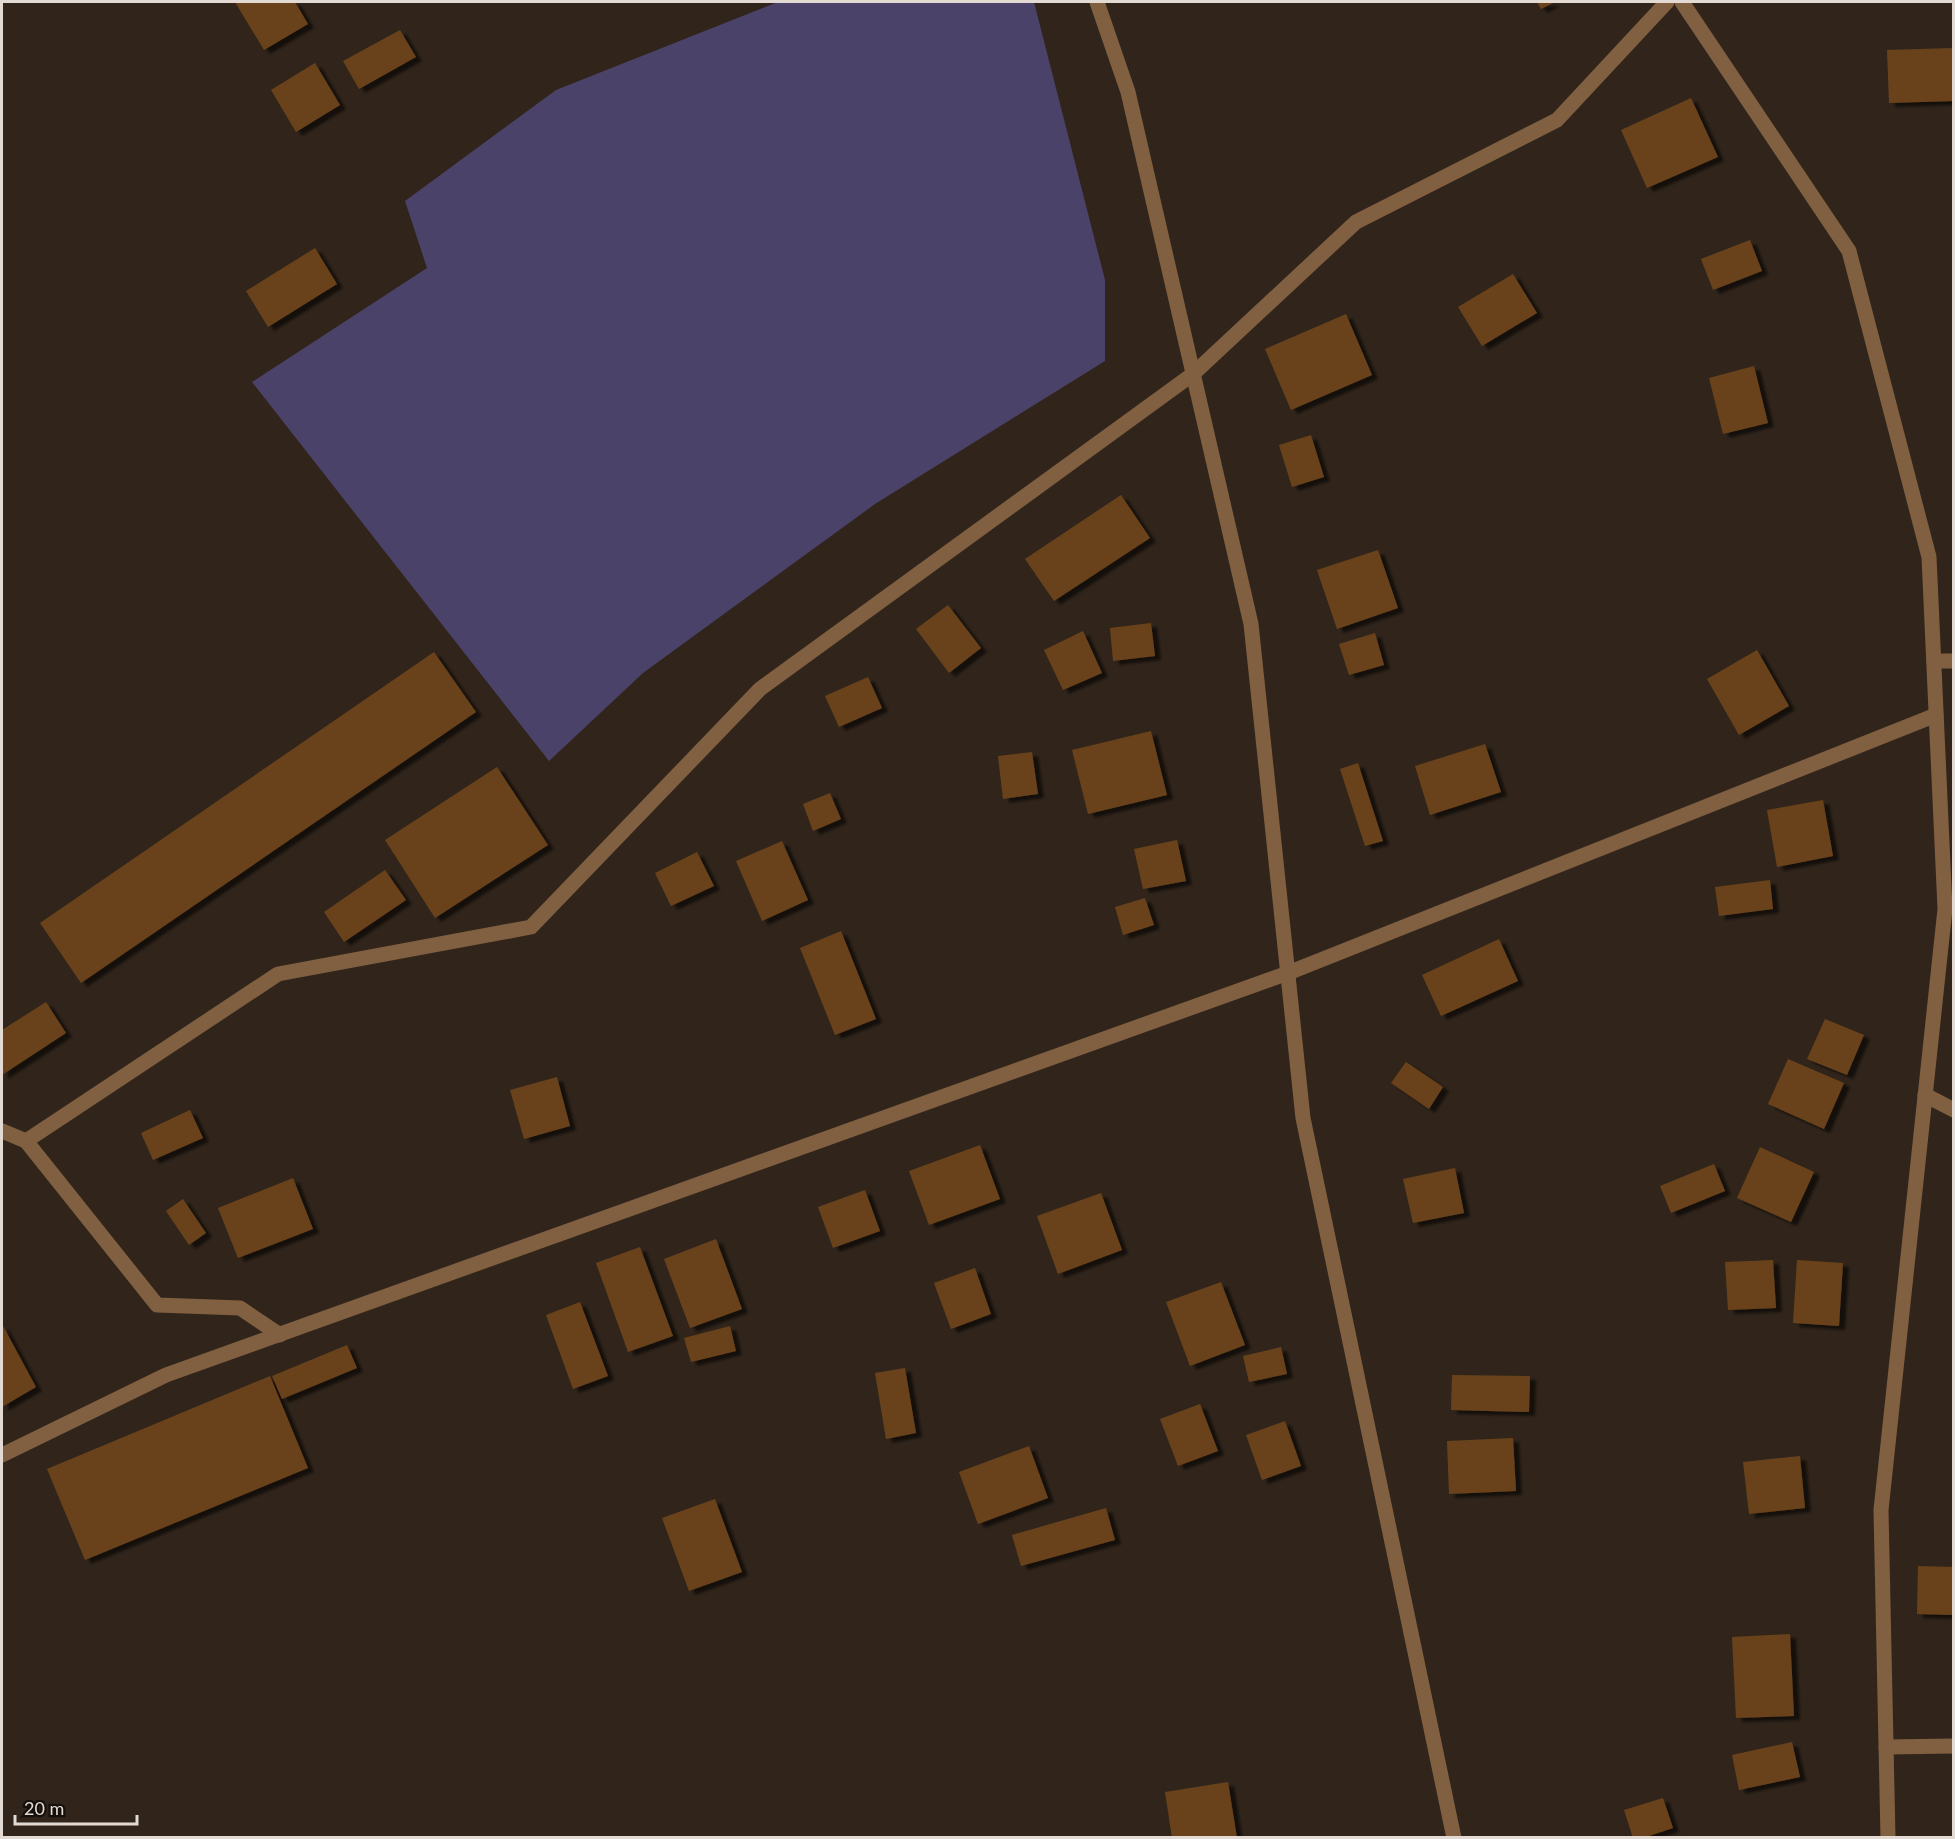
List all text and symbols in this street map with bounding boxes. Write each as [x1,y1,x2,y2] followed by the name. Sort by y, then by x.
[15,1788,136,1826] scale bar
[24,1797,64,1819] text: 20 m

